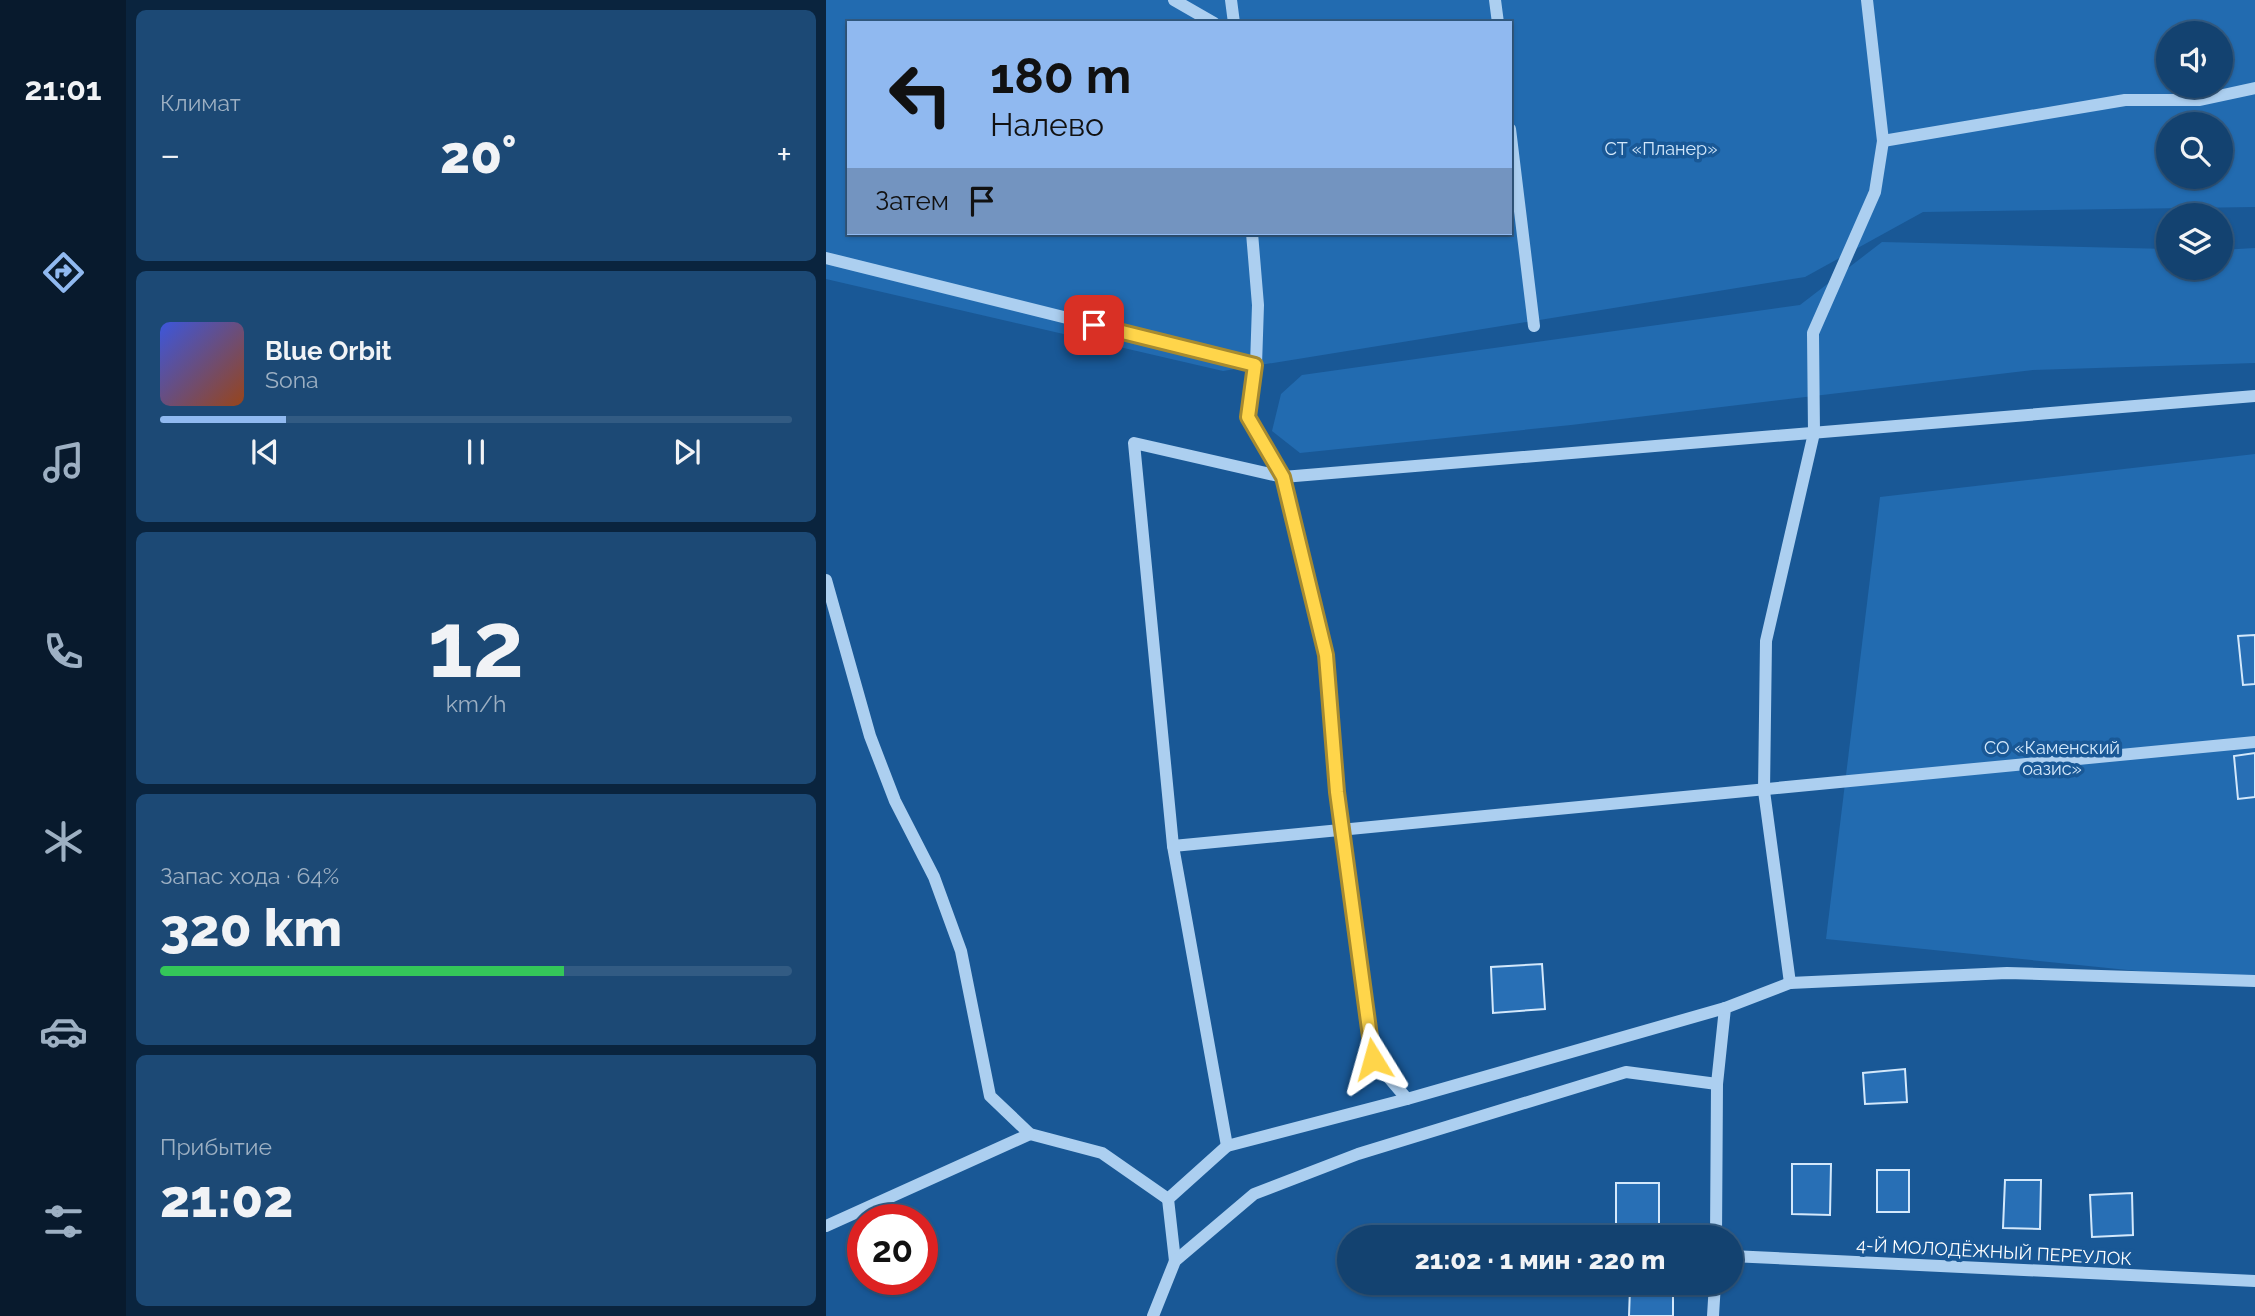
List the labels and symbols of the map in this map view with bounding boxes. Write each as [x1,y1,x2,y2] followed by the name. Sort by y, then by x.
[1604,138,1718,159] park label: СТ «Планер»
[1064,295,1124,355] pin
[1984,737,2120,779] park label: СО «Каменский оазис»
[1336,1022,1410,1096] position arrow
[847,1204,938,1295] speed limit sign: 20
[1856,1234,2132,1269] street label: 4-Й МОЛОДЁЖНЫЙ ПЕРЕУЛОК

